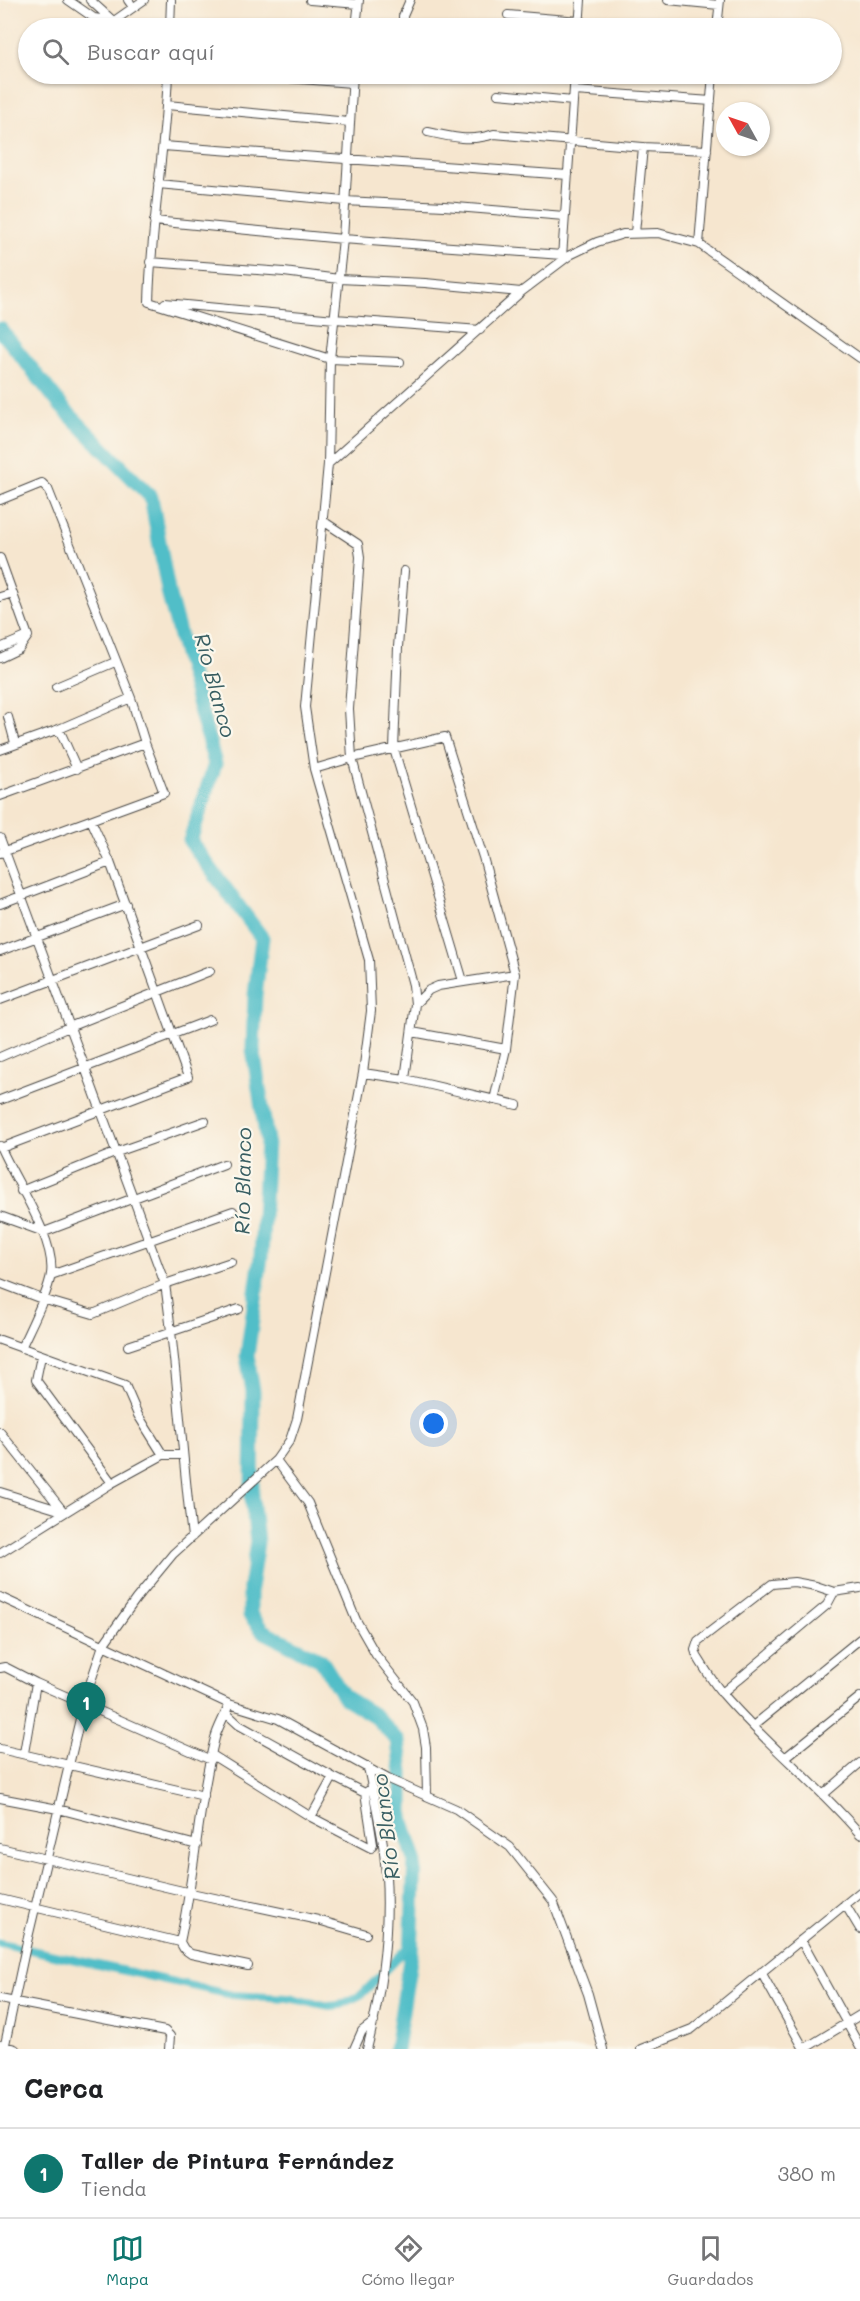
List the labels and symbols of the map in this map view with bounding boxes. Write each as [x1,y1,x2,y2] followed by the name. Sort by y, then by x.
[716,102,770,156] north arrow
[189,630,243,740] water label: Río Blanco
[228,1127,256,1235] water label: Río Blanco
[419,1409,448,1438] your location
[66,1682,106,1732] pin: 1
[365,1772,405,1882] water label: Río Blanco

